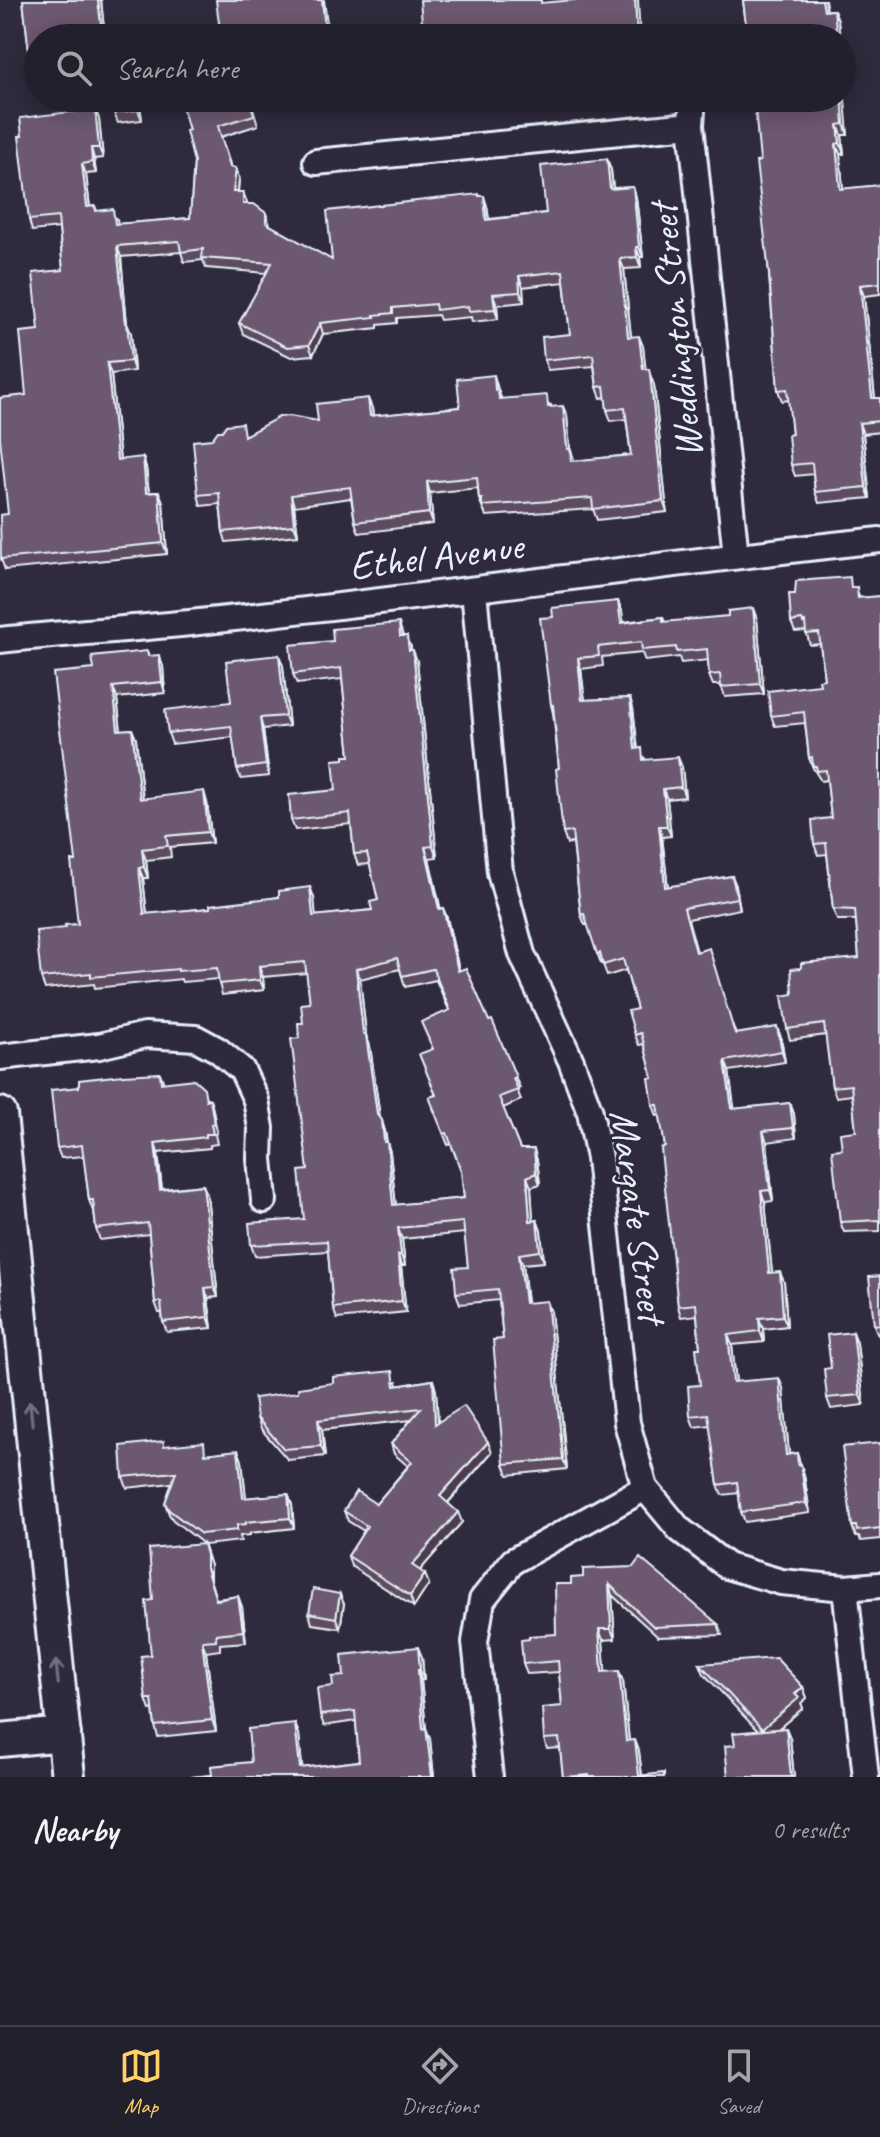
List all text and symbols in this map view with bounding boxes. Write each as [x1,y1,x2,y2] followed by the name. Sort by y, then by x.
[24,24,856,112] search box
[52,46,96,90] icon: search
[116,49,238,87] text: Search here
[637,196,714,461] street label: Weddington Street
[347,520,529,591] street label: Ethel Avenue
[598,1107,678,1331] street label: Margate Street
[23,1400,38,1427] one-way arrow
[50,1659,65,1685] one-way arrow
[32,1808,118,1851] text: Nearby
[772,1813,848,1846] text: 0 results
[119,2044,163,2120] tab: Map
[402,2044,478,2120] tab: Directions
[717,2044,761,2120] tab: Saved

